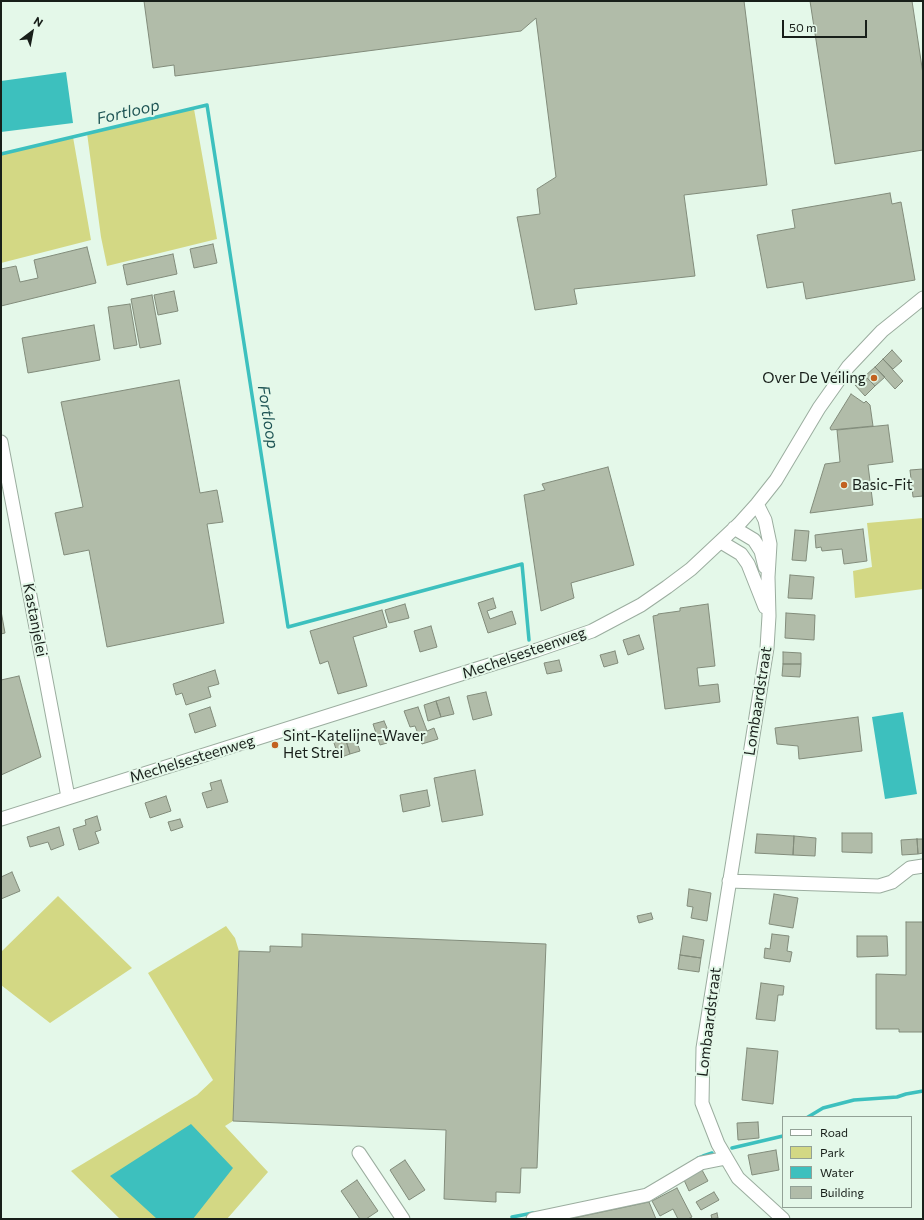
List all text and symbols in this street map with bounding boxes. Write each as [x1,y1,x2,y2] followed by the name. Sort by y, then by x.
[12,12,52,52] north arrow
[784,12,869,38] scale bar
[32,14,46,29] text: N
[789,20,817,34] text: 50 m
[95,95,161,129] water label: Fortloop
[762,369,866,387] place label: Over De Veiling
[869,373,879,383] marker: Over De Veiling
[254,384,282,450] water label: Fortloop
[852,476,913,494] place label: Basic-Fit
[839,480,849,490] marker: Basic-Fit
[19,582,51,658] street label: Kastanjelei
[460,623,588,683] street label: Mechelsesteenweg
[740,645,776,757] street label: Lombaardstraat
[283,727,426,762] place label: Sint-Katelijne-Waver Het Strei
[127,731,257,787] street label: Mechelsesteenweg
[270,740,280,750] marker: Sint-Katelijne-Waver Het Strei
[693,966,725,1078] street label: Lombaardstraat
[782,1116,912,1208] legend
[820,1125,848,1139] text: Road
[820,1145,845,1159] text: Park
[820,1165,854,1179] text: Water
[820,1185,864,1199] text: Building

